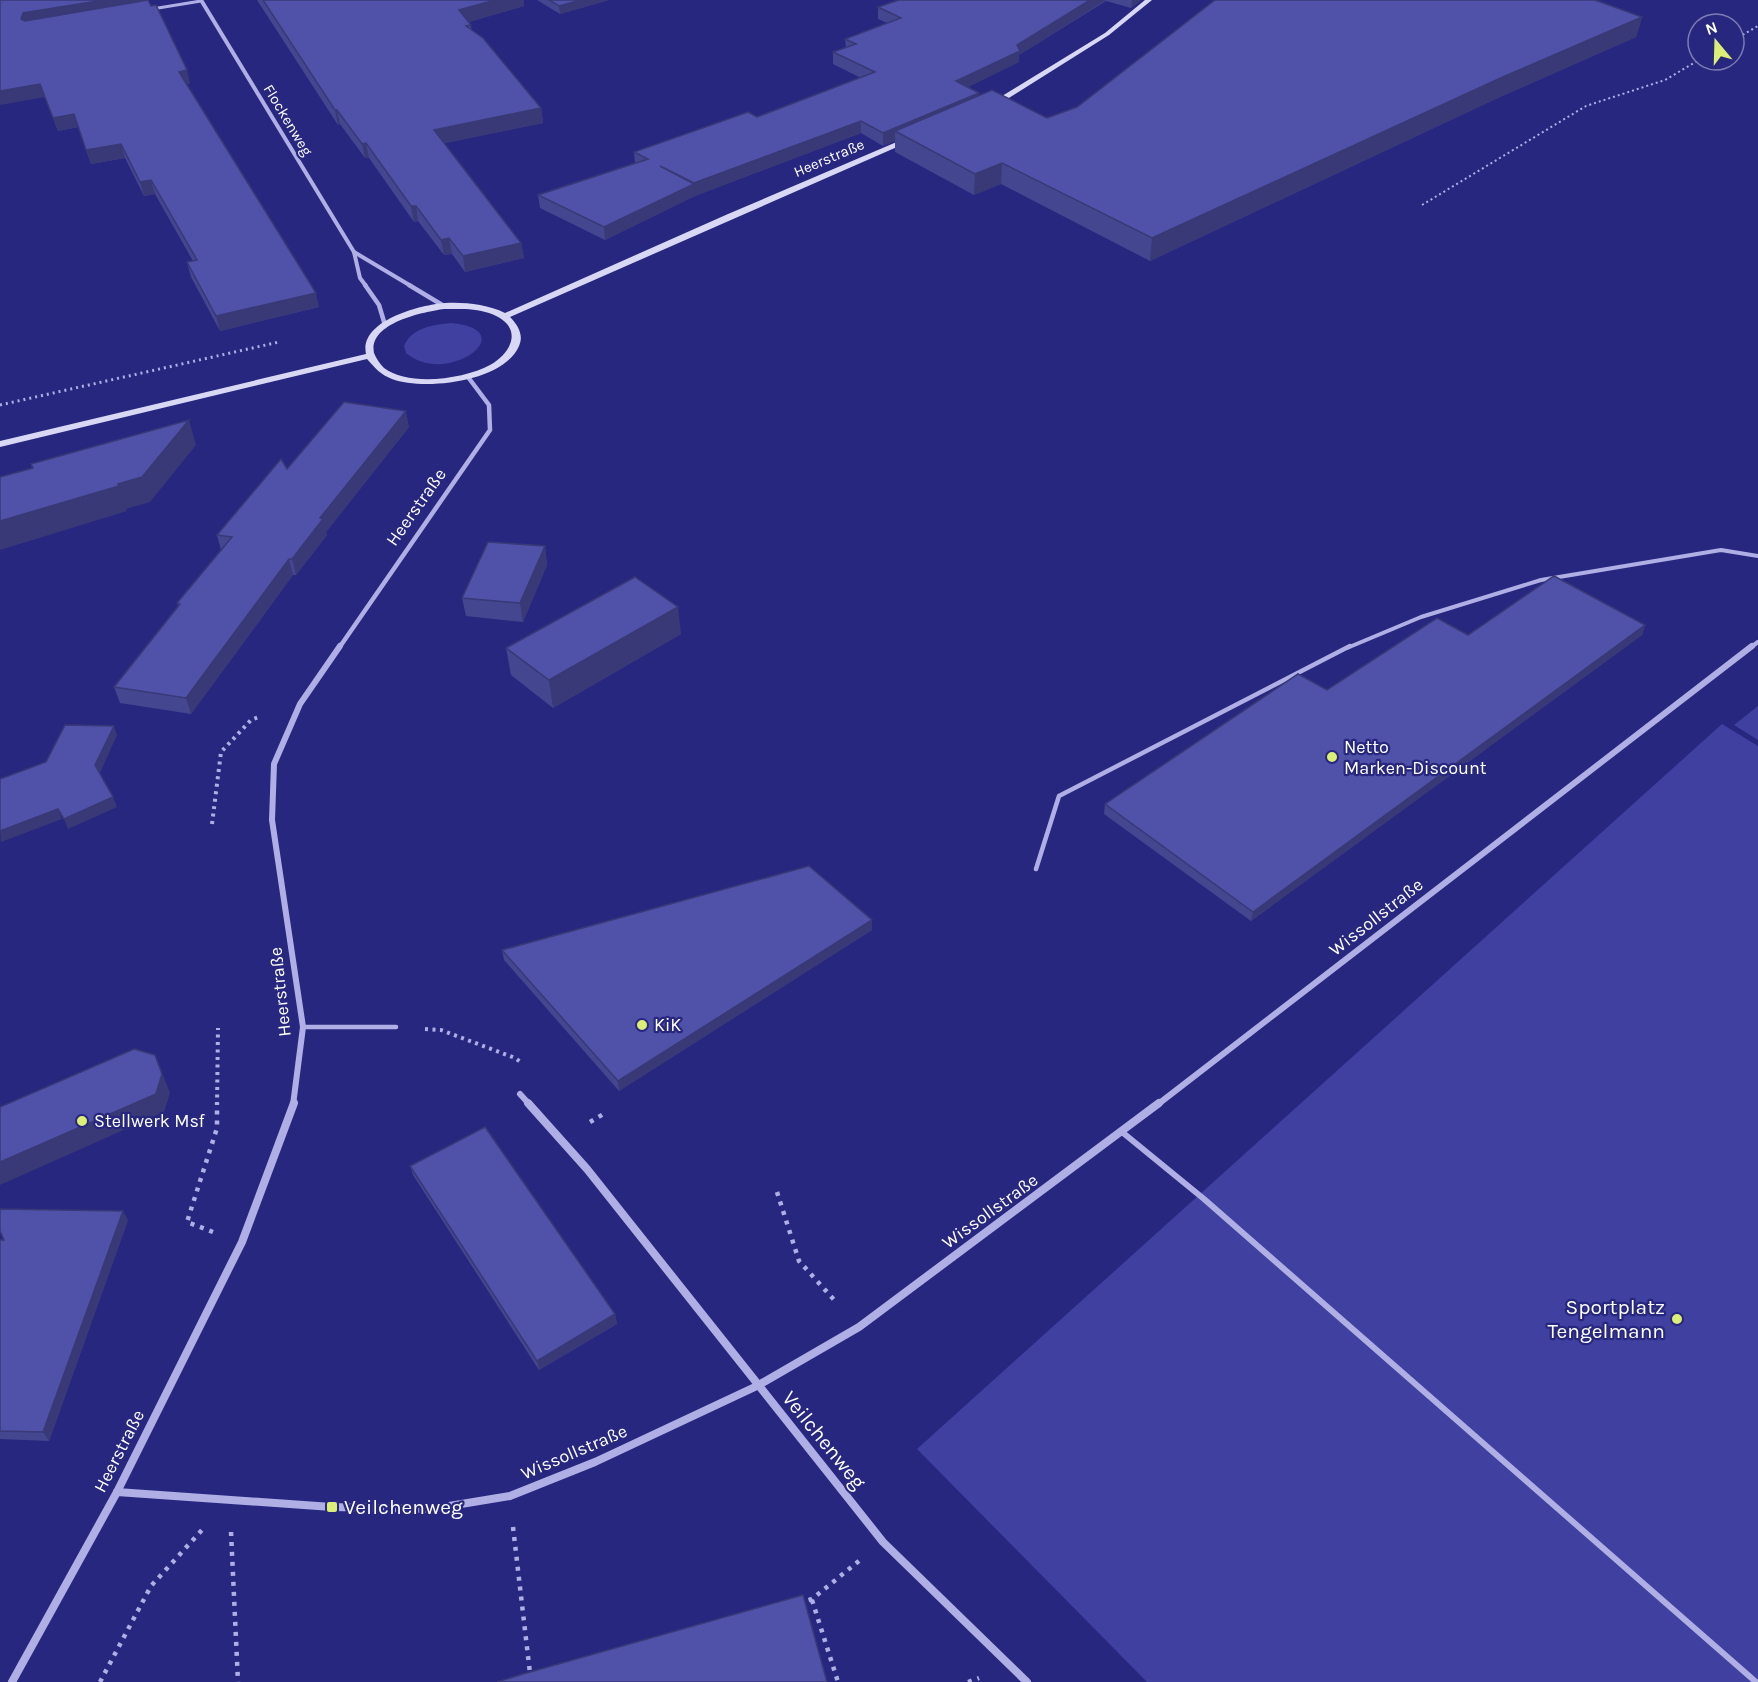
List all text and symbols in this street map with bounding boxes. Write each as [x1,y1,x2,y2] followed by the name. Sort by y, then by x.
[1686,12,1746,72] north arrow
[1703,17,1720,39] text: N
[260,81,317,159] street label: Flockenweg
[791,135,867,181] street label: Heerstraße
[381,464,451,550] street label: Heerstraße
[1344,736,1487,779] place label: Netto Marken-Discount
[1325,750,1339,764] marker: Netto Marken-Discount
[1325,873,1427,961] street label: Wissollstraße
[264,946,296,1038] street label: Heerstraße
[654,1014,681,1036] place label: KiK
[635,1018,649,1032] marker: KiK
[94,1110,205,1132] place label: Stellwerk Msf
[75,1114,89,1128] marker: Stellwerk Msf
[938,1169,1042,1253] street label: Wissollstraße
[1548,1295,1665,1343] place label: Sportplatz Tengelmann
[1670,1312,1684,1326] marker: Sportplatz Tengelmann
[777,1386,871,1494] street label: Veilchenweg
[89,1406,149,1496] street label: Heerstraße
[518,1420,630,1484] street label: Wissollstraße
[344,1495,463,1519] place label: Veilchenweg
[325,1500,339,1514] marker: Veilchenweg

